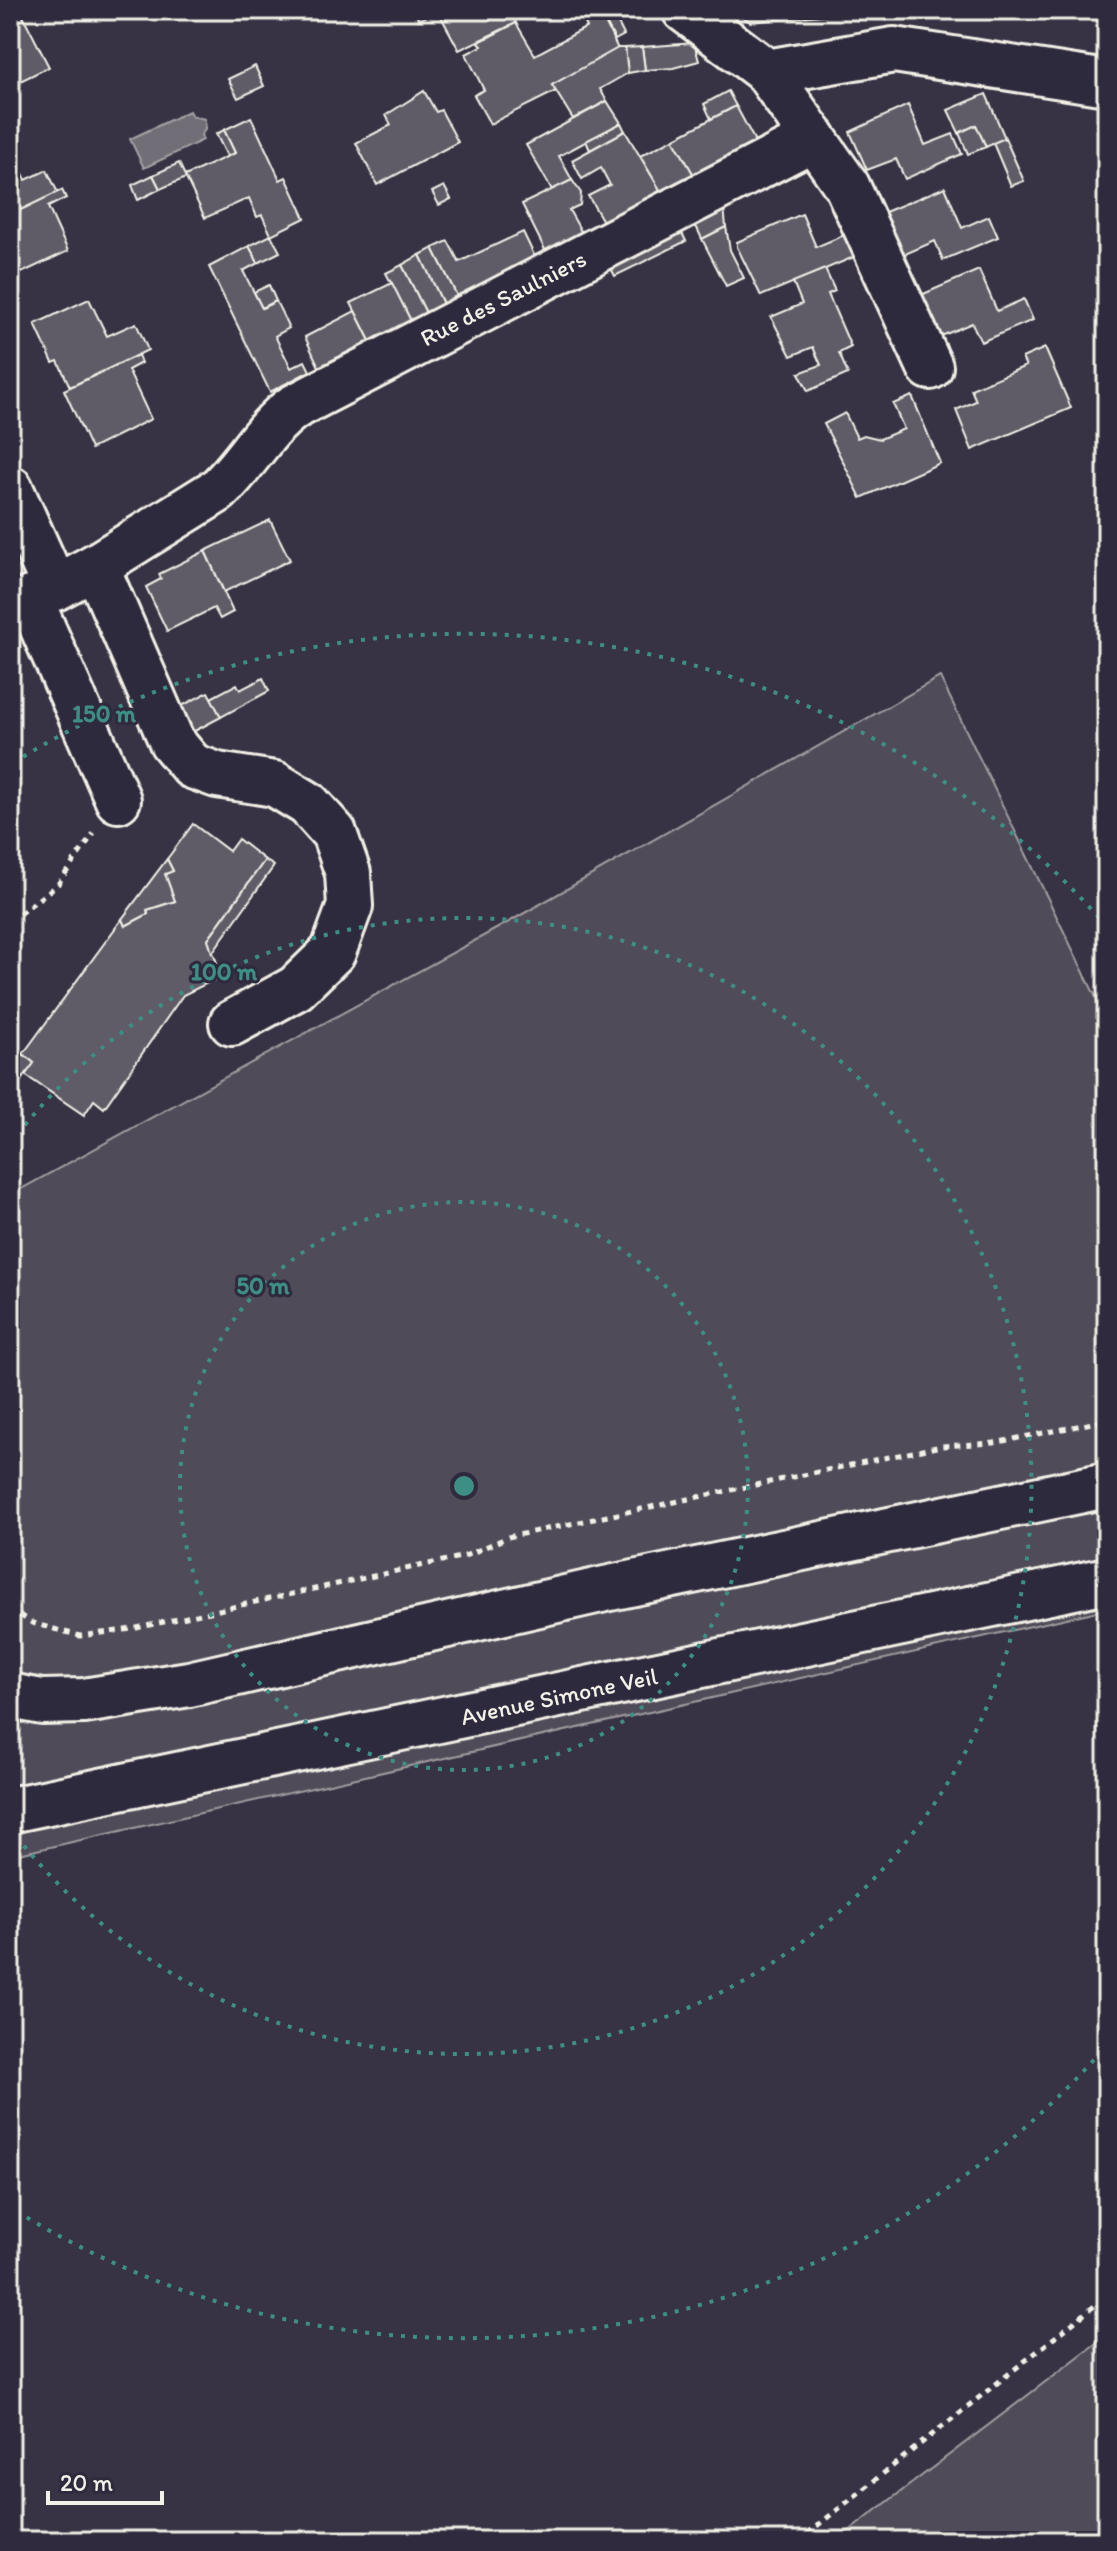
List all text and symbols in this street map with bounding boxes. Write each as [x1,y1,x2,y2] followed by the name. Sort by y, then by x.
[415,244,591,352] street label: Rue des Saulniers
[72,699,137,728] text: 150 m
[191,957,258,986] text: 100 m
[237,1271,290,1300] text: 50 m
[450,1472,478,1500] centre of rings
[458,1661,660,1731] street label: Avenue Simone Veil
[48,2455,162,2505] scale bar
[60,2468,113,2497] text: 20 m

